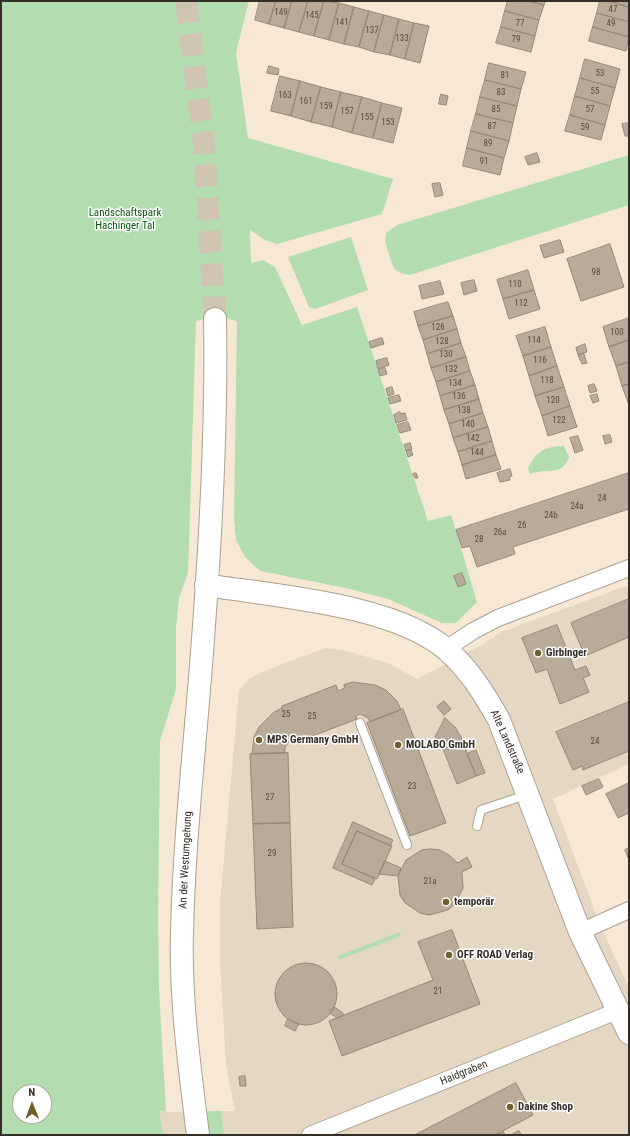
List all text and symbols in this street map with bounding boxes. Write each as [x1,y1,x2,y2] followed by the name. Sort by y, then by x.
[609,5,617,15] house number: 47
[274,8,288,18] house number: 149
[305,11,319,21] house number: 145
[335,18,349,28] house number: 141
[516,19,524,29] house number: 77
[607,19,615,29] house number: 49
[365,26,379,36] house number: 137
[395,34,409,44] house number: 133
[512,35,520,45] house number: 79
[596,69,604,79] house number: 53
[501,71,509,81] house number: 81
[591,87,599,97] house number: 55
[497,88,505,98] house number: 83
[278,91,292,101] house number: 163
[299,97,313,107] house number: 161
[319,102,333,112] house number: 159
[492,105,500,115] house number: 85
[586,105,594,115] house number: 57
[340,107,354,117] house number: 157
[360,113,374,123] house number: 155
[381,118,395,128] house number: 153
[488,122,496,132] house number: 87
[581,123,589,133] house number: 59
[484,139,492,149] house number: 89
[480,157,488,167] house number: 91
[89,206,161,232] park label: Landschaftspark Hachinger Tal
[592,268,600,278] house number: 98
[508,280,522,290] house number: 110
[514,299,528,309] house number: 112
[431,323,445,333] house number: 126
[610,328,624,338] house number: 100
[527,336,541,346] house number: 114
[435,337,449,347] house number: 128
[439,350,453,360] house number: 130
[533,356,547,366] house number: 116
[444,365,458,375] house number: 132
[540,376,554,386] house number: 118
[448,379,462,389] house number: 134
[452,392,466,402] house number: 136
[546,396,560,406] house number: 120
[457,406,471,416] house number: 138
[552,416,566,426] house number: 122
[461,420,475,430] house number: 140
[466,434,480,444] house number: 142
[470,448,484,458] house number: 144
[598,494,606,504] house number: 24
[570,502,584,512] house number: 24a
[544,511,558,521] house number: 24b
[518,521,526,531] house number: 26
[493,528,507,538] house number: 26a
[475,535,483,545] house number: 28
[546,646,587,660] place label: Girbinger
[533,648,543,658] marker: Girbinger
[487,708,527,776] street label: Alte Landstraße
[282,710,290,720] house number: 25
[308,712,316,722] house number: 25
[267,733,358,747] place label: MPS Germany GmbH
[254,735,264,745] marker: MPS Germany GmbH
[591,737,599,747] house number: 24
[406,738,475,752] place label: MOLABO GmbH
[393,740,403,750] marker: MOLABO GmbH
[408,782,416,792] house number: 23
[266,793,274,803] house number: 27
[177,811,195,909] street label: An der Westumgehung
[268,849,276,859] house number: 29
[423,877,437,887] house number: 21a
[454,895,494,909] place label: temporär
[441,897,451,907] marker: temporär
[457,948,533,962] place label: OFF ROAD Verlag
[444,950,454,960] marker: OFF ROAD Verlag
[434,987,442,997] house number: 21
[438,1058,490,1088] street label: Haidgraben
[12,1084,52,1124] north arrow
[28,1086,35,1099] text: N
[518,1100,573,1114] place label: Dakine Shop
[505,1102,515,1112] marker: Dakine Shop

